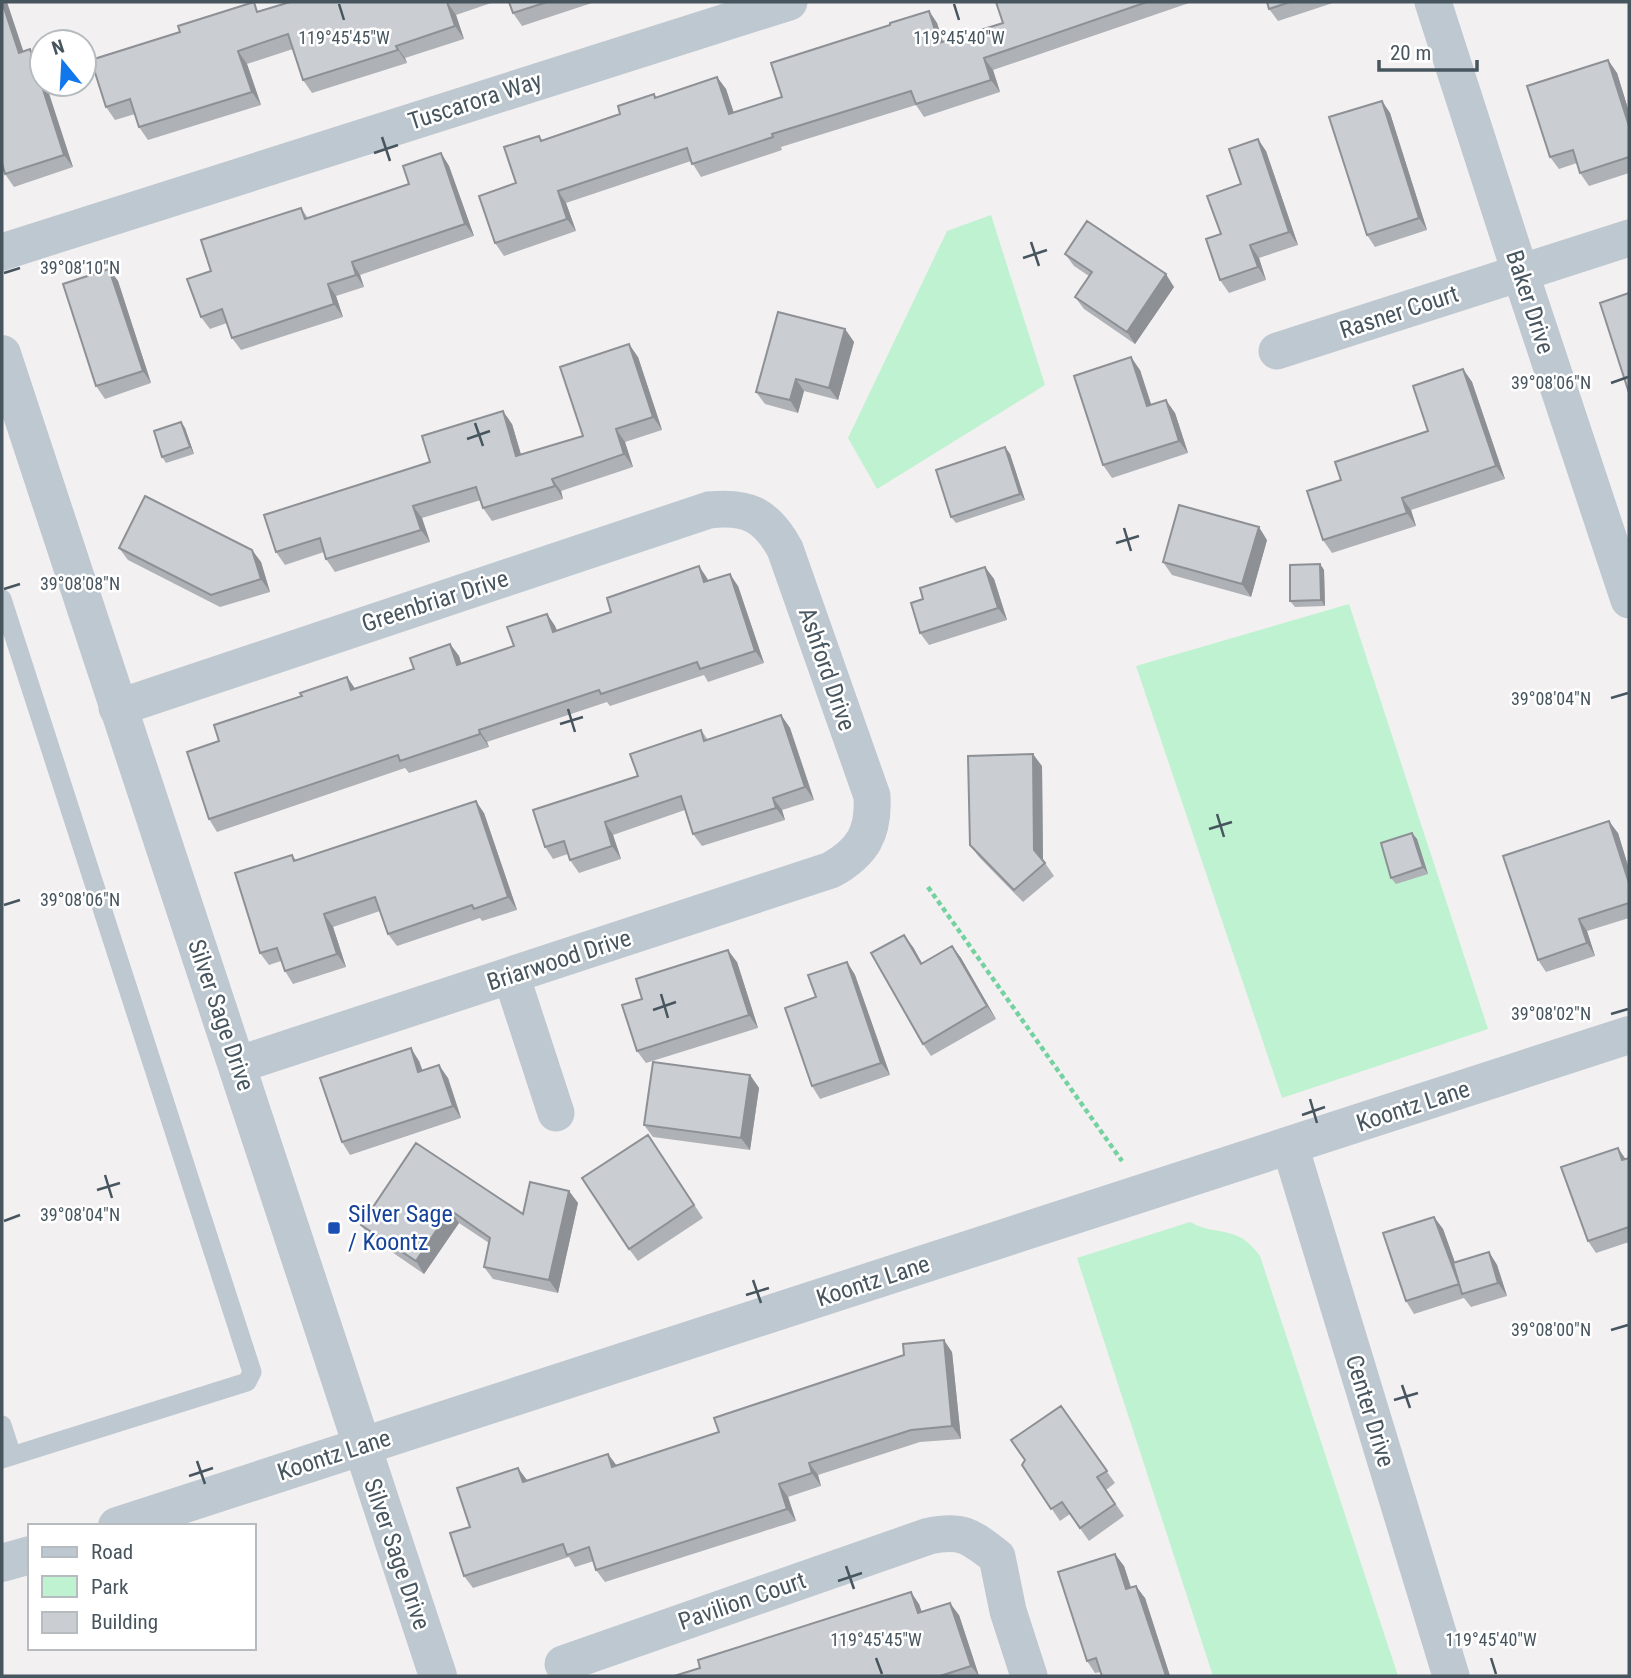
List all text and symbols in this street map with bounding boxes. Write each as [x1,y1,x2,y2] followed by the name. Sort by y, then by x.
[298,27,390,48] text: 119°45'45"W
[913,27,1005,48] text: 119°45'40"W
[28,28,98,98] north arrow
[1379,28,1477,72] scale bar
[49,35,67,60] text: N
[1390,41,1431,65] text: 20 m
[405,66,545,136] street label: Tuscarora Way
[1500,247,1560,357] street label: Baker Drive
[40,257,120,278] text: 39°08'10"N
[1336,280,1462,344] street label: Rasner Court
[1511,372,1591,393] text: 39°08'06"N
[358,564,512,638] street label: Greenbriar Drive
[40,573,120,594] text: 39°08'08"N
[793,604,861,734] street label: Ashford Drive
[1511,688,1591,709] text: 39°08'04"N
[40,889,120,910] text: 39°08'06"N
[483,924,635,996] street label: Briarwood Drive
[182,936,260,1094] street label: Silver Sage Drive
[1511,1003,1591,1024] text: 39°08'02"N
[1353,1075,1473,1137] street label: Koontz Lane
[348,1200,453,1256] place label: Silver Sage / Koontz
[40,1204,120,1225] text: 39°08'04"N
[326,1220,342,1236] marker: Silver Sage / Koontz
[813,1250,933,1312] street label: Koontz Lane
[1511,1319,1591,1340] text: 39°08'00"N
[1340,1352,1400,1470] street label: Center Drive
[274,1424,394,1486] street label: Koontz Lane
[358,1475,436,1633] street label: Silver Sage Drive
[28,1524,256,1650] legend
[91,1540,133,1564] text: Road
[675,1566,809,1636] street label: Pavilion Court
[91,1575,129,1599] text: Park
[91,1610,158,1634] text: Building
[830,1629,922,1650] text: 119°45'45"W
[1445,1629,1537,1650] text: 119°45'40"W

